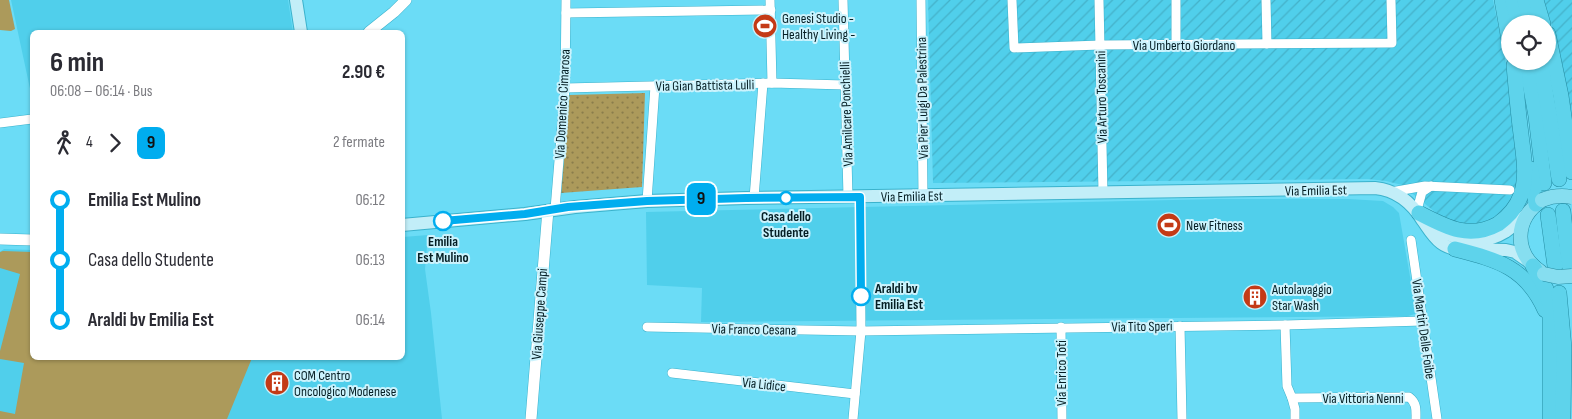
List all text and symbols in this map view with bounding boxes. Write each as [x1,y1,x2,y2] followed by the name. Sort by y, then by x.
[782,10,855,43] place label: Genesi Studio - Healthy Living -
[752,13,778,39] sports icon: Genesi Studio - Healthy Living -
[1501,15,1556,70] map controls
[1501,15,1556,70] button: locate
[913,37,932,159] street label: Via Pier Luigi Da Palestrina
[1133,37,1235,54] street label: Via Umberto Giordano
[50,46,104,79] text: 6 min
[551,49,574,159] street label: Via Domenico Cimarosa
[1092,51,1111,143] street label: Via Arturo Toscanini
[342,61,385,84] text: 2.90 €
[836,61,857,167] street label: Via Amilcare Ponchielli
[656,76,754,95] street label: Via Gian Battista Lulli
[50,82,153,101] text: 06:08 – 06:14 · Bus
[50,129,78,157] icon: walk
[101,129,129,157] icon: forward
[147,132,155,153] text: 9
[86,133,93,152] text: 4
[333,133,385,152] text: 2 fermate
[1285,181,1347,200] street label: Via Emilia Est
[685,183,717,215] line badge: 9
[881,187,943,206] street label: Via Emilia Est
[697,188,705,209] text: 9
[88,189,201,212] text: Emilia Est Mulino
[355,191,385,210] text: 06:12
[779,191,793,205] marker: Casa dello Studente
[761,208,811,241] place label: Casa dello Studente
[433,211,453,231] marker: Emilia Est Mulino
[1156,212,1182,238] sports icon: New Fitness
[1186,217,1243,234] place label: New Fitness
[417,233,469,266] place label: Emilia Est Mulino
[88,249,214,272] text: Casa dello Studente
[356,251,385,270] text: 06:13
[528,268,551,360] street label: Via Giuseppe Campi
[1408,278,1439,380] street label: Via Martiri Delle Foibe
[874,280,923,313] place label: Araldi bv Emilia Est
[1271,281,1332,314] place label: Autolavaggio Star Wash
[1242,284,1268,310] building icon: Autolavaggio Star Wash
[851,286,871,306] marker: Araldi bv Emilia Est
[88,309,214,332] text: Araldi bv Emilia Est
[356,311,385,330] text: 06:14
[1111,317,1173,336] street label: Via Tito Speri
[712,320,796,339] street label: Via Franco Cesana
[1053,340,1070,406] street label: Via Enrico Toti
[294,367,396,400] place label: COM Centro Oncologico Modenese
[264,370,290,396] building icon: COM Centro Oncologico Modenese
[741,374,787,395] street label: Via Lidice
[1322,390,1404,407] street label: Via Vittoria Nenni

